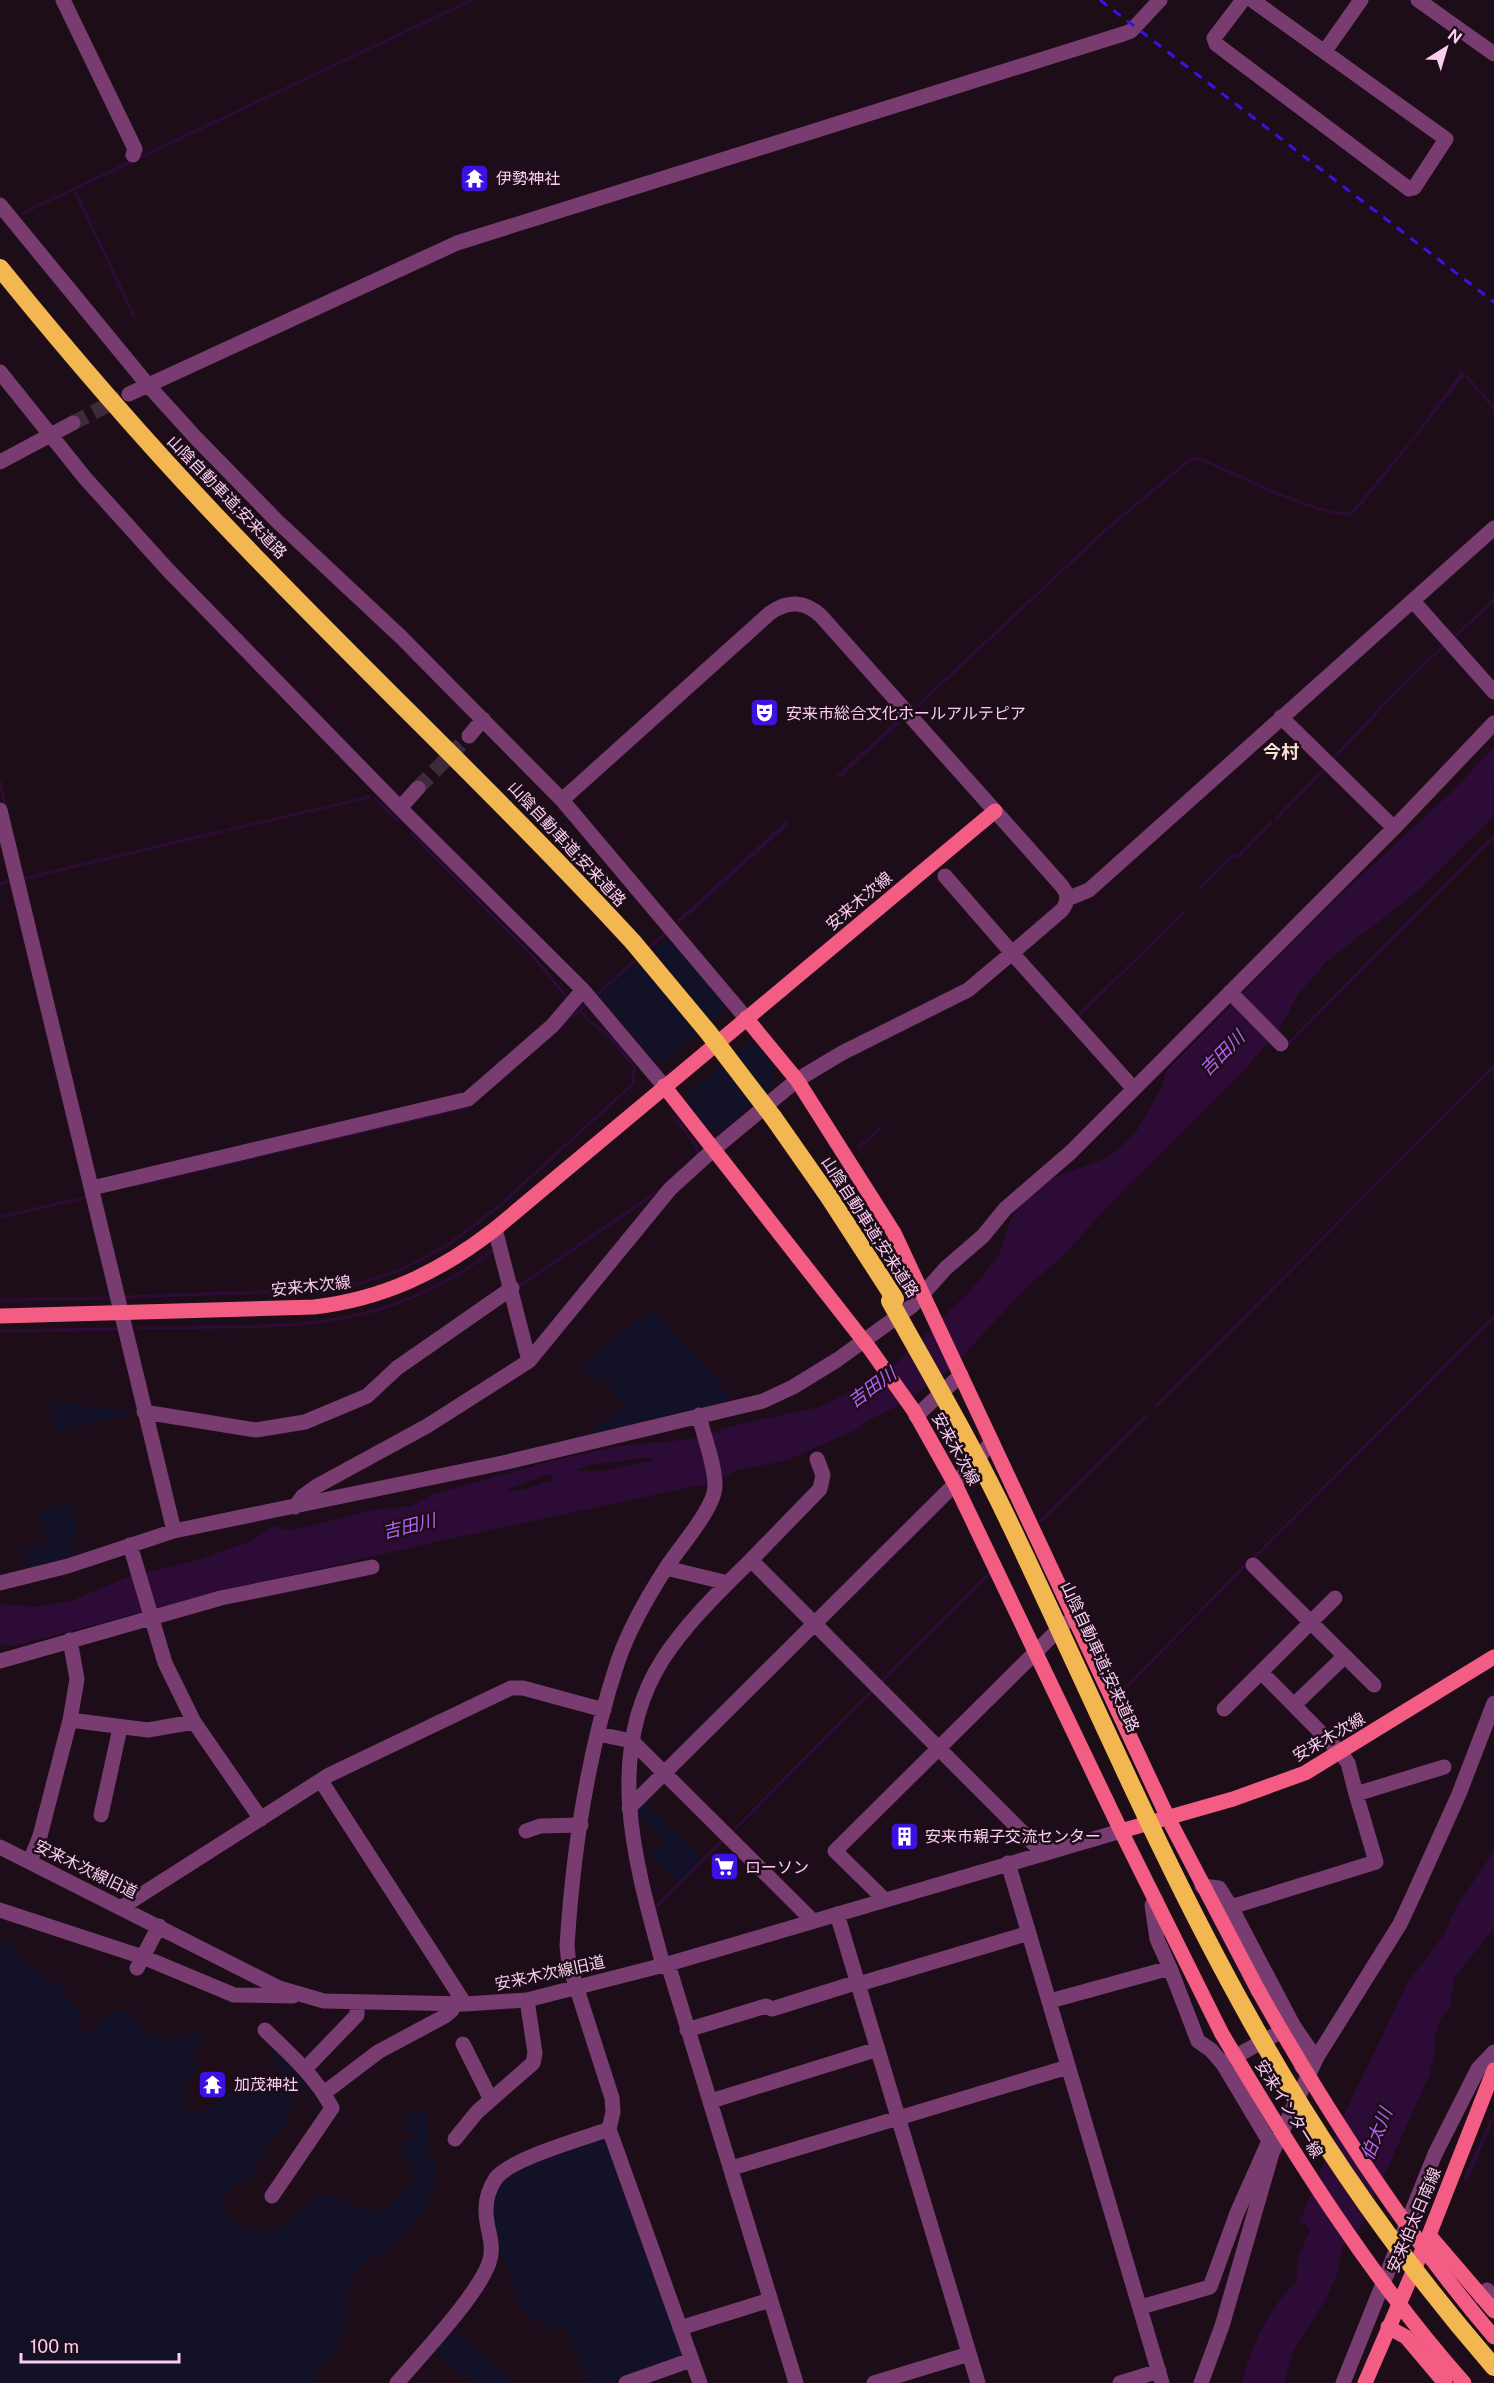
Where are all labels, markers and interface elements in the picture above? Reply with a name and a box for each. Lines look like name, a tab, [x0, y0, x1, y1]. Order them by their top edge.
north arrow	[1416, 18, 1476, 78]
text: N	[1444, 25, 1465, 48]
temple icon: 伊勢神社	[459, 162, 491, 194]
place label: 伊勢神社	[496, 169, 560, 188]
street label: 山陰自動車道;安来道路	[163, 431, 291, 563]
theatre icon: 安来市総合文化ホールアルテピア	[749, 697, 781, 729]
place label: 安来市総合文化ホールアルテピア	[786, 704, 1026, 723]
district label: 今村	[1263, 741, 1299, 762]
street label: 山陰自動車道;安来道路	[504, 778, 630, 910]
street label: 安来木次線	[822, 868, 896, 934]
water label: 吉田川	[1195, 1025, 1250, 1080]
street label: 山陰自動車道;安来道路	[817, 1153, 923, 1301]
street label: 安来木次線	[270, 1272, 352, 1300]
water label: 吉田川	[844, 1361, 902, 1411]
street label: 安来木次線	[928, 1409, 984, 1489]
water label: 吉田川	[380, 1509, 440, 1543]
street label: 山陰自動車道;安来道路	[1057, 1579, 1143, 1735]
street label: 安来木次線	[1290, 1709, 1368, 1765]
building icon: 安来市親子交流センター	[888, 1820, 920, 1852]
place label: 安来市親子交流センター	[925, 1827, 1101, 1846]
street label: 安来木次線旧道	[31, 1836, 141, 1902]
supermarket icon: ローソン	[708, 1851, 740, 1883]
place label: ローソン	[745, 1858, 809, 1877]
street label: 安来木次線旧道	[493, 1952, 607, 1994]
street label: 安来インター線	[1251, 2056, 1327, 2162]
temple icon: 加茂神社	[197, 2068, 229, 2100]
place label: 加茂神社	[234, 2075, 298, 2094]
water label: 伯太川	[1356, 2103, 1397, 2163]
street label: 安来伯太日南線	[1383, 2165, 1445, 2275]
scale bar	[21, 2326, 178, 2364]
text: 100 m	[30, 2336, 79, 2357]

